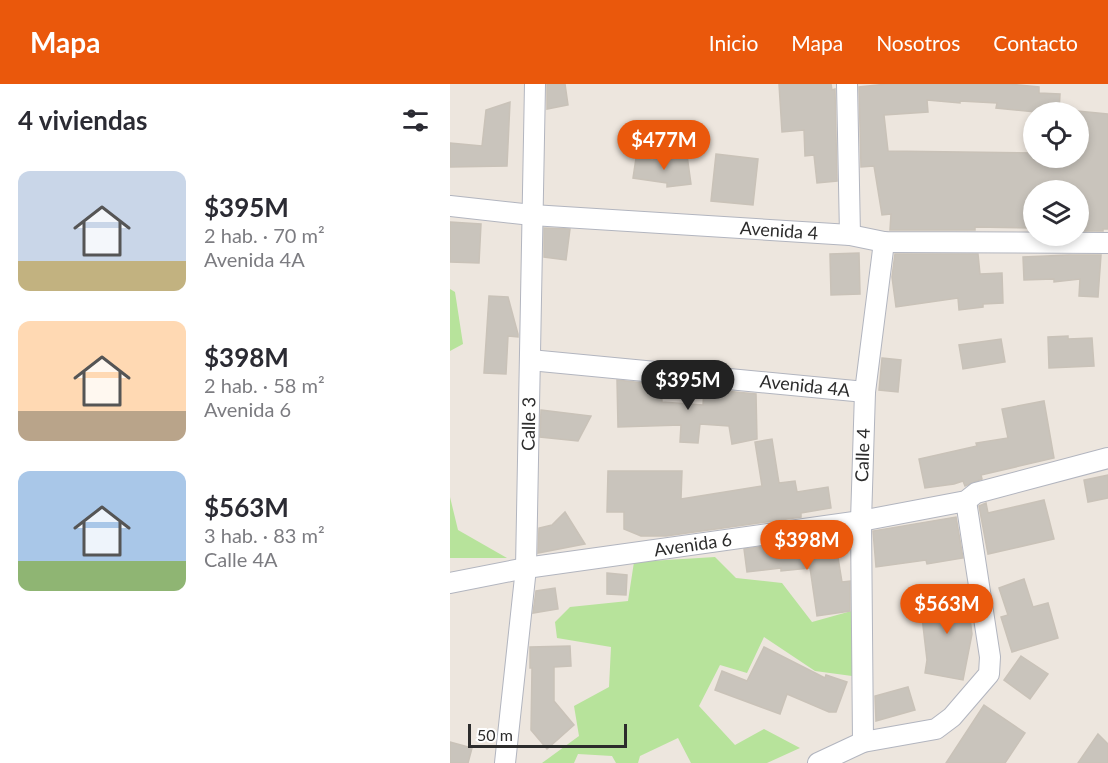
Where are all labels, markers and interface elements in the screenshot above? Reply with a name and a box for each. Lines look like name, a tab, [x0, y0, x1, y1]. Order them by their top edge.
text: Mapa	[30, 25, 100, 59]
text: Inicio	[709, 30, 758, 55]
text: Mapa	[791, 30, 843, 55]
text: Nosotros	[876, 30, 960, 55]
text: Contacto	[993, 30, 1078, 55]
map controls	[1023, 102, 1089, 246]
button: locate	[1023, 102, 1089, 168]
text: 4 viviendas	[18, 104, 147, 136]
icon: filters	[399, 104, 432, 137]
pin: $477M	[622, 120, 706, 171]
text: $477M	[631, 127, 697, 151]
button: layers	[1023, 180, 1089, 246]
text: $395M	[204, 191, 289, 223]
icon: home	[66, 195, 138, 267]
street label: Avenida 4	[739, 216, 819, 244]
text: 2 hab. · 70 m²	[204, 223, 325, 247]
text: Avenida 4A	[204, 247, 305, 271]
text: $398M	[204, 341, 289, 373]
icon: home	[66, 345, 138, 417]
pin: $395M	[646, 360, 730, 411]
text: $395M	[655, 367, 721, 391]
street label: Avenida 4A	[759, 369, 852, 401]
text: 2 hab. · 58 m²	[204, 373, 325, 397]
text: Avenida 6	[204, 397, 291, 421]
street label: Calle 3	[517, 397, 539, 451]
street label: Calle 4	[850, 428, 874, 482]
text: $563M	[204, 491, 289, 523]
icon: home	[66, 495, 138, 567]
pin: $398M	[765, 520, 849, 571]
text: 3 hab. · 83 m²	[204, 523, 325, 547]
text: $398M	[774, 527, 840, 551]
street label: Avenida 6	[652, 528, 733, 560]
text: Calle 4A	[204, 547, 278, 571]
pin: $563M	[905, 584, 989, 635]
text: $563M	[914, 591, 980, 615]
scale bar	[468, 721, 627, 748]
text: 50 m	[477, 725, 513, 744]

